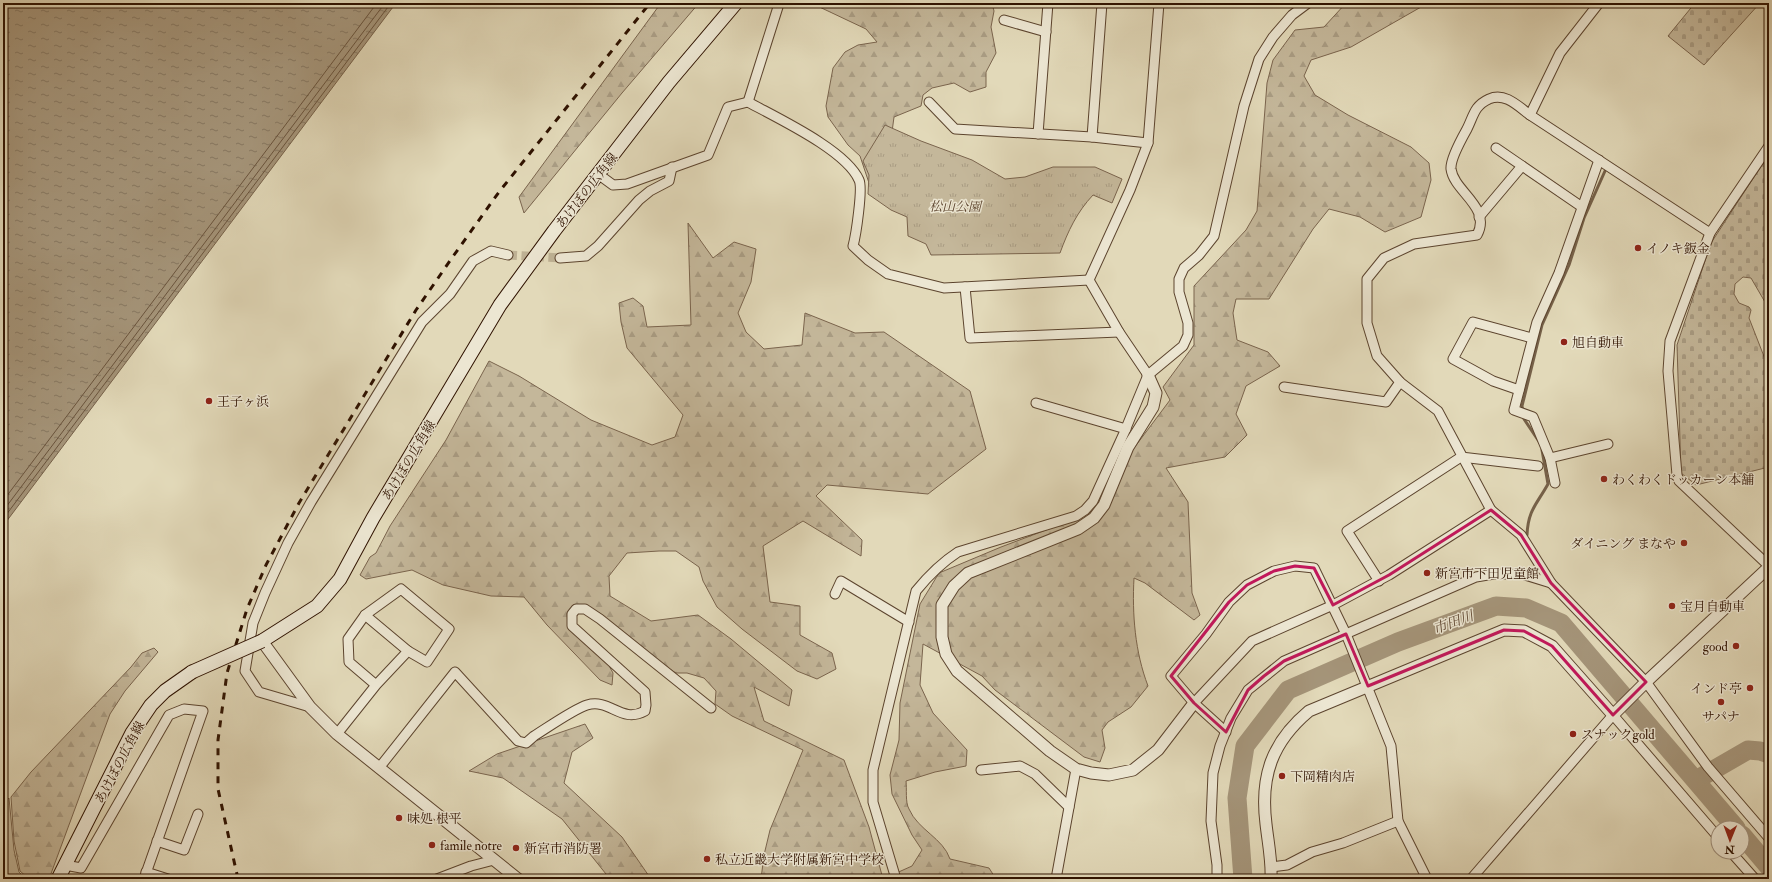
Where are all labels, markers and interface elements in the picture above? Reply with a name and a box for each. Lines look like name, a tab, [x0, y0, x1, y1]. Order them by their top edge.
street label: あけぼの広角線	[552, 150, 621, 231]
park label: 松山公園	[929, 199, 983, 215]
place label: イノキ鈑金	[1646, 241, 1710, 257]
marker: イノキ鈑金	[1633, 243, 1643, 253]
place label: 旭自動車	[1572, 335, 1624, 351]
marker: 旭自動車	[1559, 337, 1569, 347]
place label: 王子ヶ浜	[217, 394, 269, 410]
marker: 王子ヶ浜	[204, 396, 214, 406]
street label: あけぼの広角線	[379, 417, 439, 504]
place label: わくわくドッカーン本舗	[1612, 472, 1754, 488]
marker: わくわくドッカーン本舗	[1599, 474, 1609, 484]
place label: ダイニング まなや	[1570, 536, 1676, 552]
marker: ダイニング まなや	[1679, 538, 1689, 548]
place label: 新宮市下田児童館	[1435, 566, 1539, 582]
marker: 新宮市下田児童館	[1422, 568, 1432, 578]
place label: 宝月自動車	[1680, 599, 1745, 615]
marker: 宝月自動車	[1667, 601, 1677, 611]
water label: 市田川	[1431, 607, 1478, 638]
place label: good	[1703, 639, 1729, 655]
marker: good	[1731, 641, 1741, 651]
place label: インド亭	[1690, 681, 1742, 697]
marker: インド亭	[1745, 683, 1755, 693]
marker: サパナ	[1716, 697, 1726, 707]
place label: サパナ	[1702, 709, 1740, 725]
street label: あけぼの広角線	[91, 719, 148, 806]
place label: スナックgold	[1581, 727, 1655, 743]
marker: スナックgold	[1568, 729, 1578, 739]
place label: 下岡精肉店	[1290, 769, 1355, 785]
marker: 下岡精肉店	[1277, 771, 1287, 781]
place label: 味処 根平	[407, 811, 462, 827]
marker: 味処 根平	[394, 813, 404, 823]
north arrow	[1710, 820, 1750, 860]
place label: famile notre	[440, 838, 503, 854]
marker: famile notre	[427, 840, 437, 850]
place label: 新宮市消防署	[524, 841, 602, 857]
marker: 新宮市消防署	[511, 843, 521, 853]
text: N	[1724, 843, 1736, 856]
place label: 私立近畿大学附属新宮中学校	[715, 852, 884, 868]
marker: 私立近畿大学附属新宮中学校	[702, 854, 712, 864]

